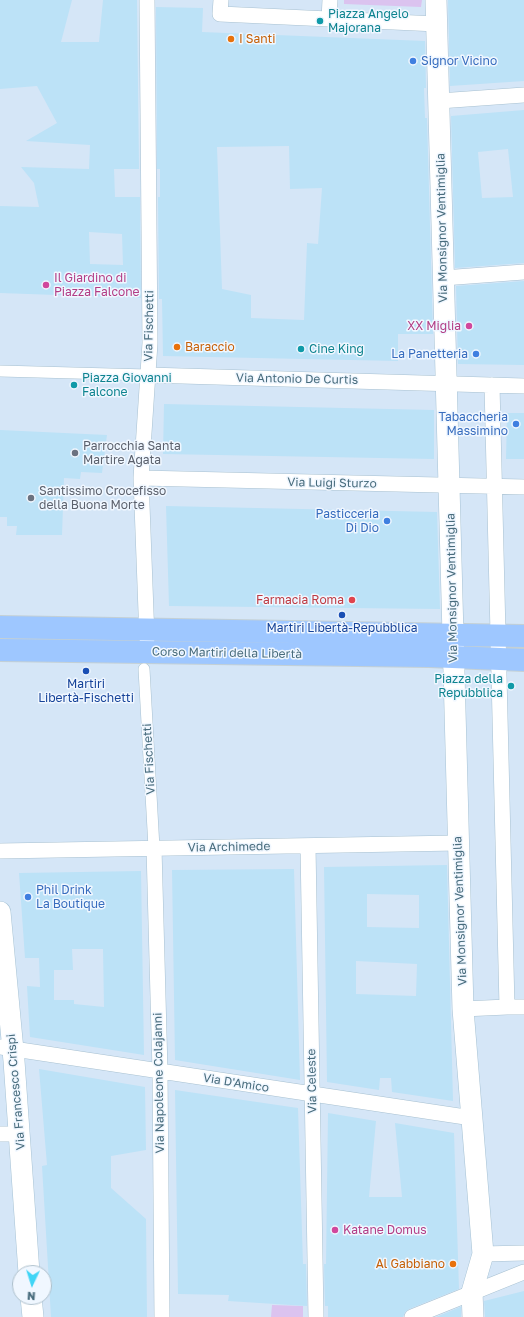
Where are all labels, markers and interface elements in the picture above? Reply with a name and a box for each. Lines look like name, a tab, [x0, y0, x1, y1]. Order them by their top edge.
place label: Piazza Angelo Majorana	[328, 7, 409, 35]
marker: Piazza Angelo Majorana	[315, 16, 325, 26]
place label: I Santi	[239, 32, 276, 46]
marker: I Santi	[226, 34, 236, 44]
place label: Signor Vicino	[421, 54, 497, 68]
marker: Signor Vicino	[408, 56, 418, 66]
street label: Via Monsignor Ventimiglia	[433, 153, 451, 303]
place label: Il Giardino di Piazza Falcone	[54, 271, 139, 299]
marker: Il Giardino di Piazza Falcone	[41, 280, 51, 290]
street label: Via Fischetti	[141, 290, 157, 362]
place label: XX Miglia	[407, 319, 461, 333]
marker: XX Miglia	[464, 321, 474, 331]
place label: Baraccio	[185, 340, 235, 354]
marker: Baraccio	[172, 342, 182, 352]
place label: Cine King	[309, 342, 364, 356]
marker: Cine King	[296, 344, 306, 354]
place label: La Panetteria	[391, 347, 468, 361]
marker: La Panetteria	[471, 349, 481, 359]
place label: Piazza Giovanni Falcone	[82, 371, 172, 399]
street label: Via Antonio De Curtis	[236, 371, 358, 387]
marker: Piazza Giovanni Falcone	[69, 380, 79, 390]
place label: Tabaccheria Massimino	[439, 410, 508, 438]
marker: Tabaccheria Massimino	[511, 419, 521, 429]
place label: Parrocchia Santa Martire Agata	[83, 439, 181, 467]
marker: Parrocchia Santa Martire Agata	[70, 448, 80, 458]
street label: Via Luigi Sturzo	[287, 475, 377, 491]
place label: Santissimo Crocefisso della Buona Morte	[39, 484, 166, 512]
marker: Santissimo Crocefisso della Buona Morte	[26, 493, 36, 503]
place label: Pasticceria Di Dio	[315, 507, 379, 535]
street label: Via Monsignor Ventimiglia	[443, 513, 461, 663]
marker: Pasticceria Di Dio	[382, 516, 392, 526]
place label: Farmacia Roma	[256, 593, 344, 607]
marker: Farmacia Roma	[347, 595, 357, 605]
marker: Martiri Libertà-Repubblica	[337, 610, 347, 620]
place label: Martiri Libertà-Repubblica	[266, 621, 418, 635]
street label: Corso Martiri della Libertà	[152, 644, 302, 662]
marker: Martiri Libertà-Fischetti	[81, 666, 91, 676]
place label: Piazza della Repubblica	[434, 672, 503, 700]
place label: Martiri Libertà-Fischetti	[38, 677, 134, 705]
marker: Piazza della Repubblica	[506, 681, 516, 691]
street label: Via Fischetti	[140, 723, 158, 795]
street label: Via Monsignor Ventimiglia	[450, 836, 470, 986]
street label: Via Archimede	[188, 839, 270, 855]
place label: Phil Drink La Boutique	[36, 883, 105, 911]
marker: Phil Drink La Boutique	[23, 892, 33, 902]
street label: Via Napoleone Colajanni	[151, 1013, 167, 1153]
street label: Via Francesco Crispi	[4, 1033, 28, 1151]
street label: Via Celeste	[304, 1048, 320, 1114]
street label: Via D'Amico	[202, 1071, 270, 1095]
place label: Katane Domus	[343, 1223, 427, 1237]
marker: Katane Domus	[330, 1225, 340, 1235]
place label: Al Gabbiano	[376, 1257, 445, 1271]
marker: Al Gabbiano	[448, 1259, 458, 1269]
north arrow	[12, 1265, 52, 1305]
text: N	[27, 1290, 36, 1303]

